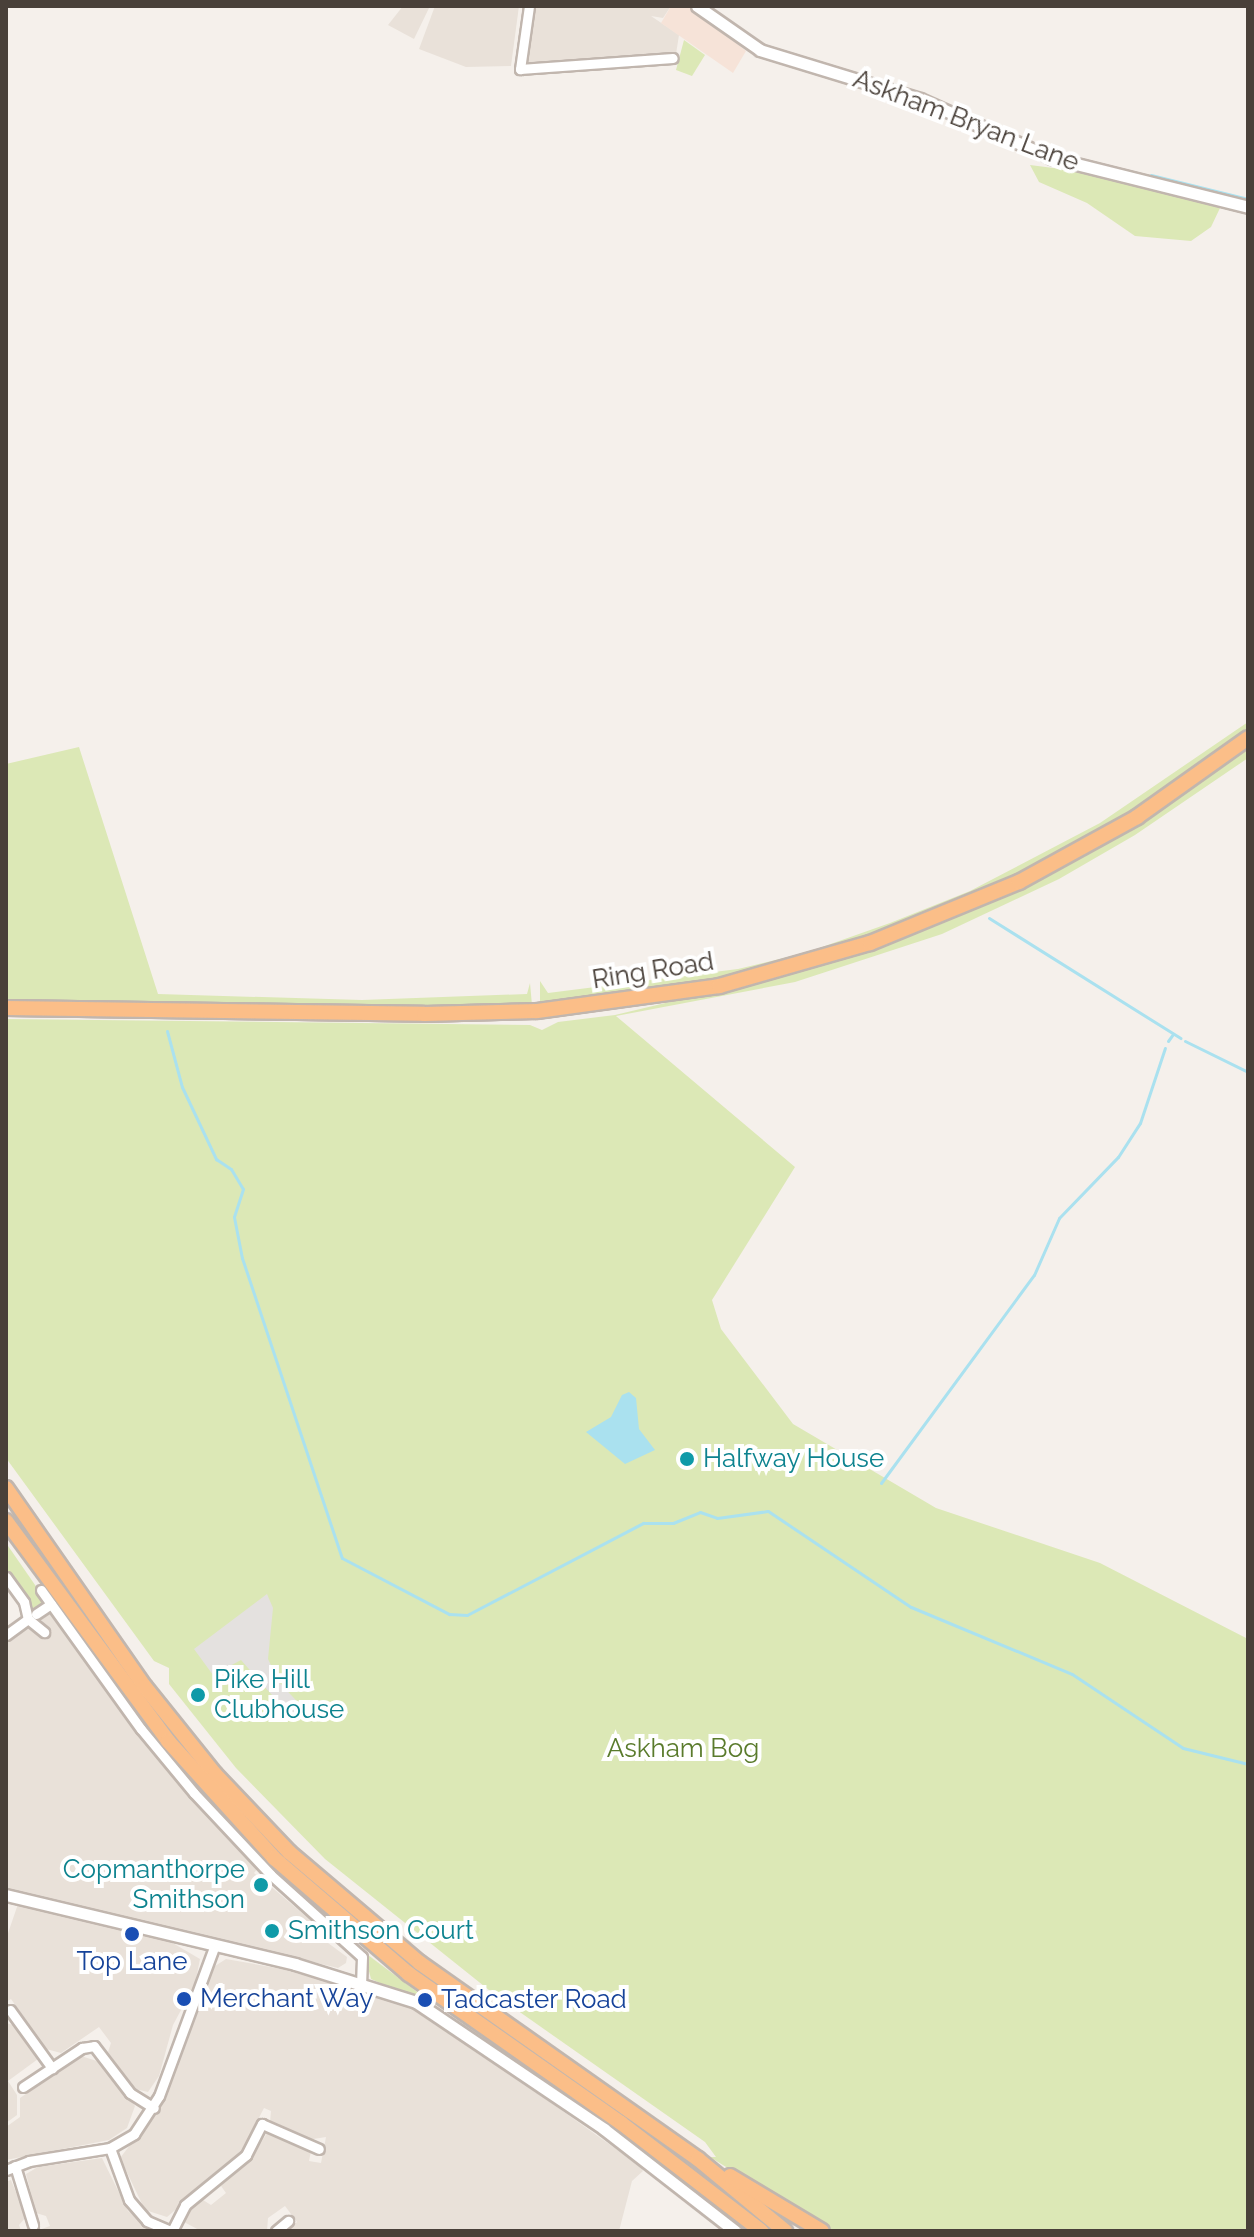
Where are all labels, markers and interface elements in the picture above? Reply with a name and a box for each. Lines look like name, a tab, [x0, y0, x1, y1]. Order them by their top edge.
street label: Askham Bryan Lane	[849, 64, 1083, 178]
street label: Ring Road	[590, 946, 716, 996]
place label: Halfway House	[703, 1443, 885, 1475]
marker: Halfway House	[678, 1450, 696, 1468]
place label: Pike Hill Clubhouse	[214, 1664, 344, 1726]
marker: Pike Hill Clubhouse	[189, 1686, 207, 1704]
park label: Askham Bog	[607, 1733, 759, 1765]
place label: Copmanthorpe Smithson	[63, 1854, 245, 1916]
marker: Copmanthorpe Smithson	[252, 1876, 270, 1894]
place label: Smithson Court	[288, 1915, 474, 1947]
marker: Smithson Court	[263, 1922, 281, 1940]
marker: Top Lane	[123, 1925, 141, 1943]
place label: Top Lane	[77, 1946, 187, 1978]
place label: Merchant Way	[200, 1983, 374, 2015]
place label: Tadcaster Road	[441, 1984, 627, 2016]
marker: Merchant Way	[175, 1990, 193, 2008]
marker: Tadcaster Road	[416, 1991, 434, 2009]

